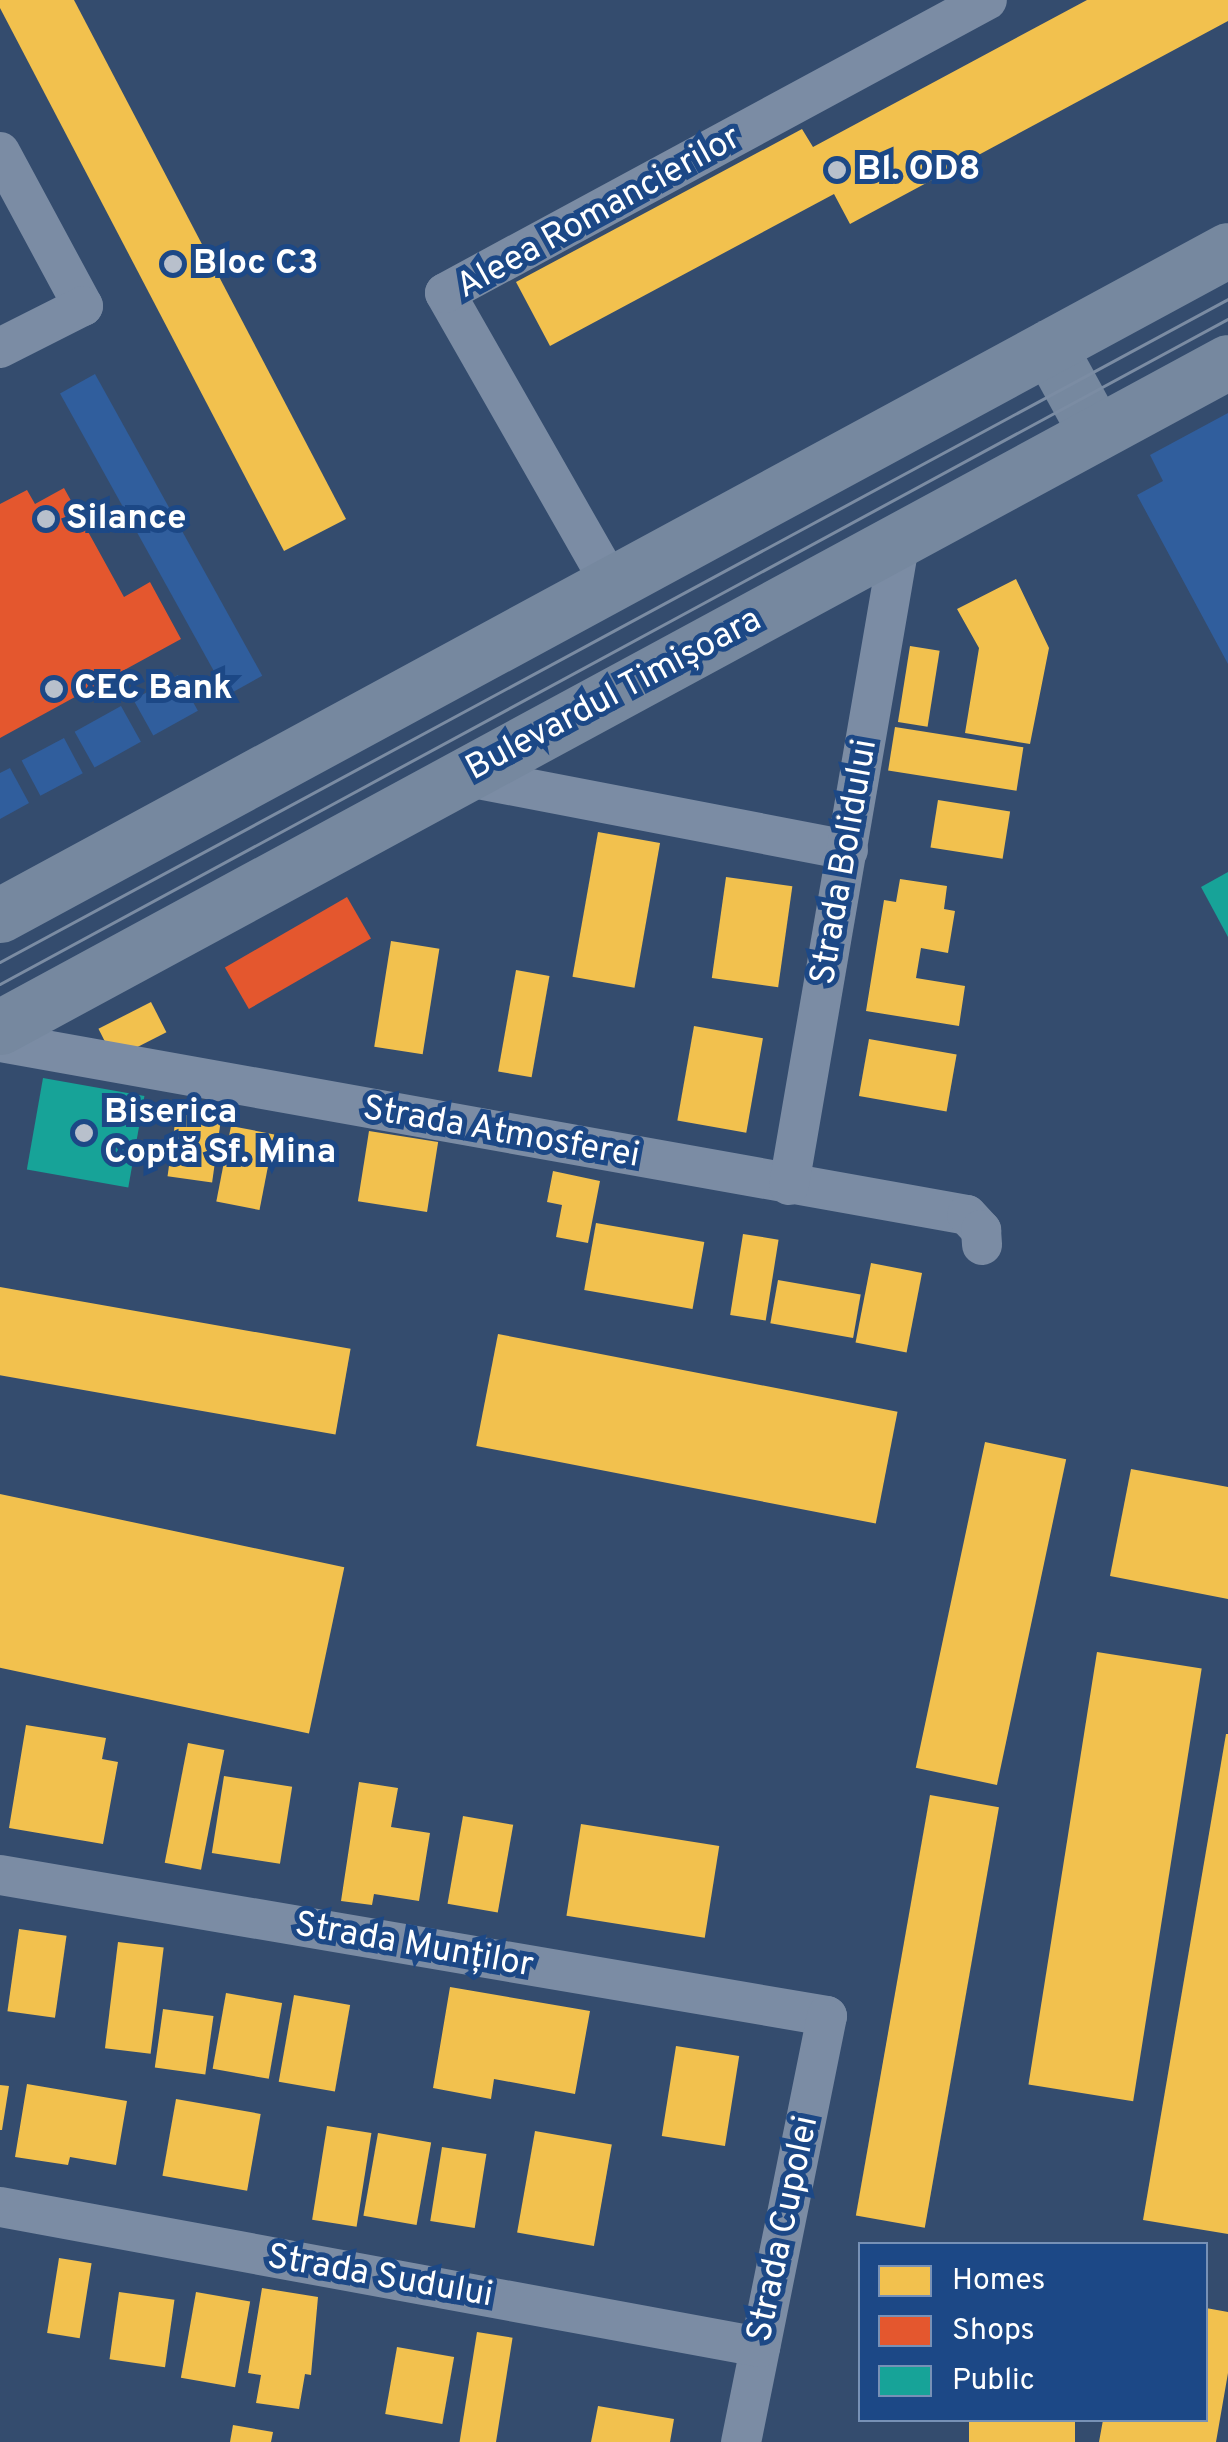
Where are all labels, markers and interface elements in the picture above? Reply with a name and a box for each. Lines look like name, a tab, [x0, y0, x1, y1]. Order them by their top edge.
street label: Aleea Romancierilor	[450, 117, 748, 309]
place label: Bl. OD8	[857, 149, 981, 191]
marker: Bl. OD8	[826, 159, 848, 181]
place label: Bloc C3	[193, 243, 318, 285]
marker: Bloc C3	[162, 253, 184, 275]
place label: Silance	[66, 498, 187, 540]
marker: Silance	[35, 508, 57, 530]
street label: Bulevardul Timișoara	[459, 599, 769, 791]
place label: CEC Bank	[74, 668, 233, 710]
marker: CEC Bank	[43, 678, 65, 700]
street label: Strada Bolidului	[803, 736, 887, 988]
street label: Strada Atmosferei	[359, 1088, 643, 1178]
place label: Biserica Coptă Sf. Mina	[104, 1092, 336, 1174]
marker: Biserica Coptă Sf. Mina	[73, 1122, 95, 1144]
street label: Strada Munților	[291, 1904, 537, 1988]
street label: Strada Cupolei	[740, 2112, 828, 2346]
street label: Strada Sudului	[264, 2237, 496, 2317]
legend	[858, 2242, 1208, 2422]
text: Homes	[952, 2263, 1045, 2300]
text: Shops	[952, 2313, 1035, 2350]
text: Public	[952, 2363, 1035, 2400]

